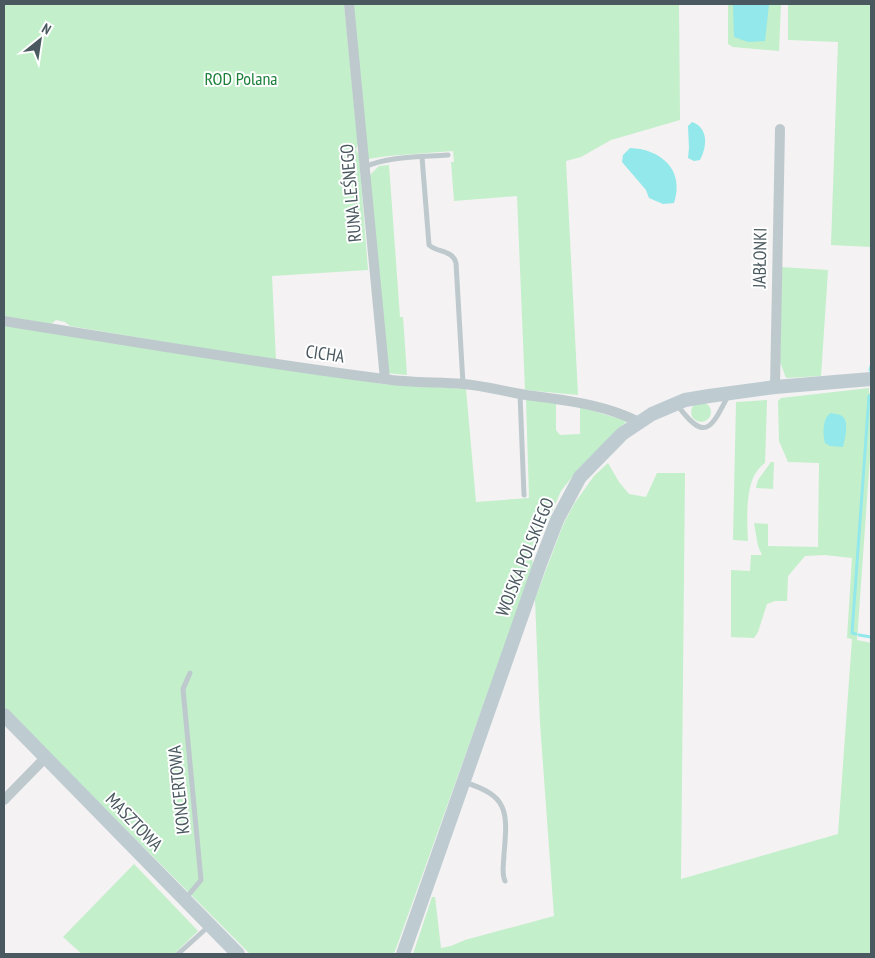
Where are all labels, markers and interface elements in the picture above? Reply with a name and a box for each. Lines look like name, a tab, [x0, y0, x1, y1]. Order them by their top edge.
north arrow	[15, 15, 65, 65]
text: N	[39, 19, 54, 38]
park label: ROD Polana	[204, 67, 278, 90]
street label: RUNA LEŚNEGO	[335, 143, 366, 243]
street label: JABŁONKI	[747, 228, 772, 289]
street label: CICHA	[304, 339, 346, 368]
street label: WOJSKA POLSKIEGO	[490, 494, 559, 620]
street label: KONCERTOWA	[162, 744, 195, 835]
street label: MASZTOWA	[101, 788, 168, 856]

